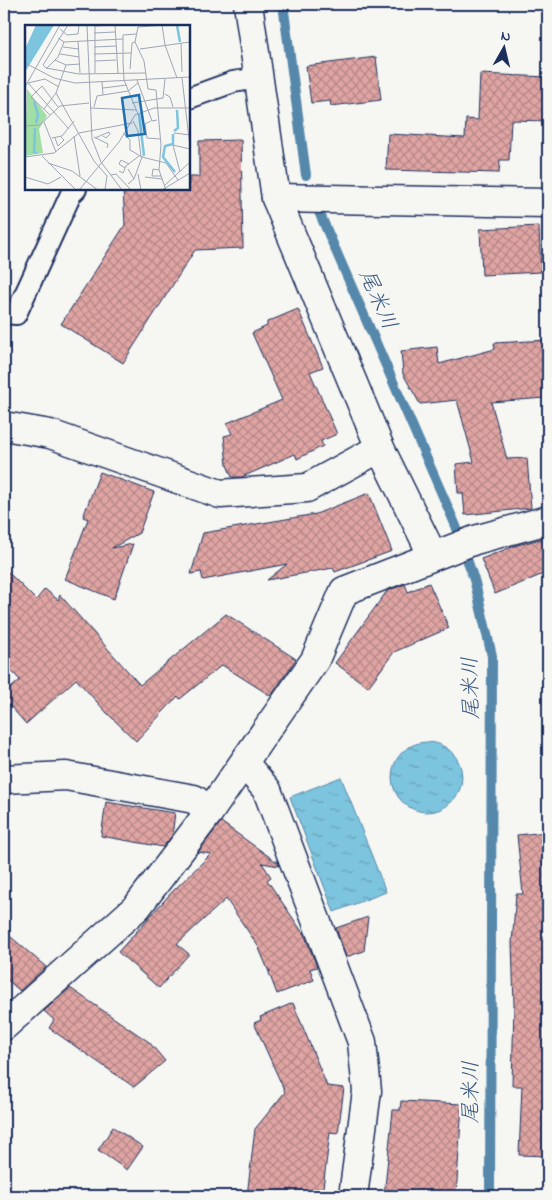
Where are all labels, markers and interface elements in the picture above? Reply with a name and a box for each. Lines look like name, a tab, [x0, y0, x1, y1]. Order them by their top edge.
north arrow	[480, 22, 530, 72]
inset map	[25, 25, 190, 190]
text: N	[499, 26, 512, 48]
water label: 尾米川	[350, 265, 404, 335]
water label: 尾米川	[456, 656, 488, 720]
water label: 尾米川	[457, 1061, 487, 1124]

